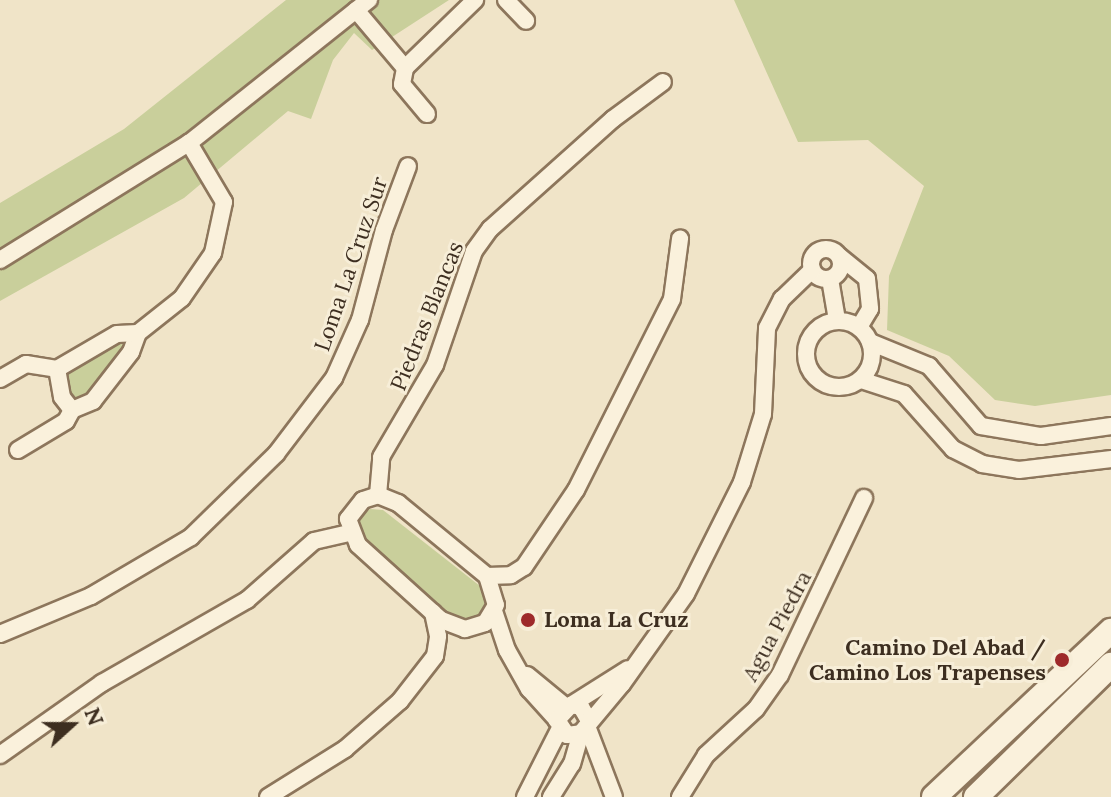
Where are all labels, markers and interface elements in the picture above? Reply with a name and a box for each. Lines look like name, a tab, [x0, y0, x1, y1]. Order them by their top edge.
street label: Loma La Cruz Sur	[309, 173, 393, 355]
street label: Piedras Blancas	[385, 238, 469, 394]
street label: Agua Piedra	[737, 566, 817, 686]
place label: Loma La Cruz	[544, 607, 688, 633]
marker: Loma La Cruz	[519, 611, 537, 629]
place label: Camino Del Abad / Camino Los Trapenses	[809, 634, 1046, 686]
marker: Camino Del Abad / Camino Los Trapenses	[1053, 651, 1071, 669]
north arrow	[32, 685, 112, 765]
text: N	[78, 703, 111, 729]

